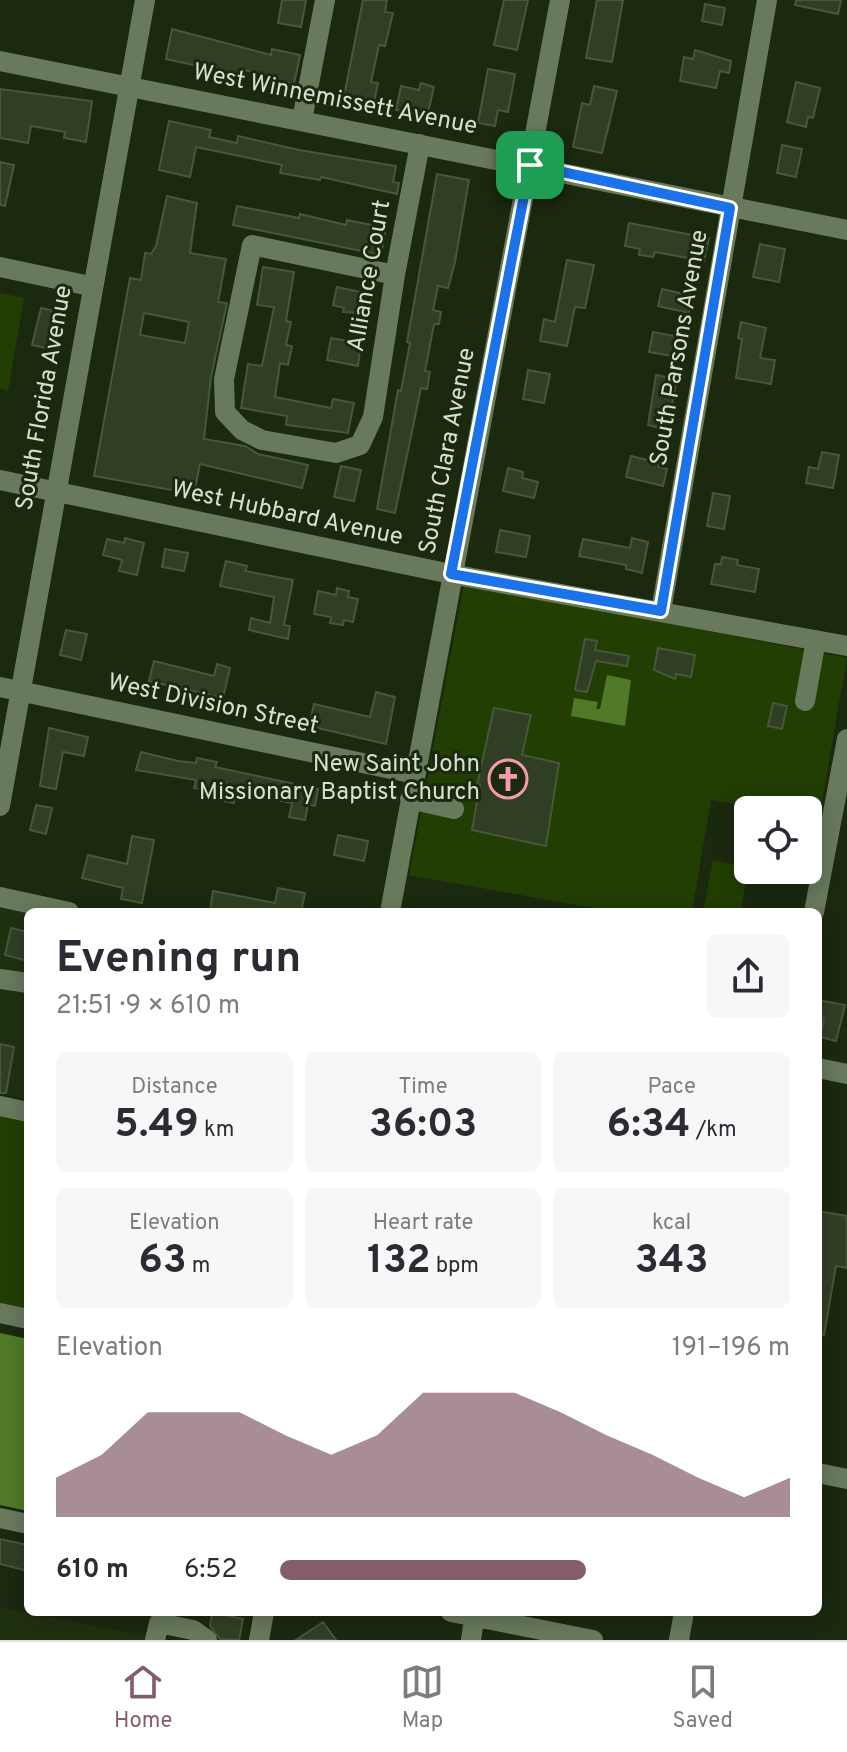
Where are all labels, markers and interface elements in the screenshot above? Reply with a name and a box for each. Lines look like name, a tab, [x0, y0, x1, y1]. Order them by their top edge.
street label: West Winnemissett Avenue	[190, 58, 480, 142]
pin	[496, 131, 564, 199]
icon: arrive	[508, 143, 552, 187]
street label: Alliance Court	[342, 198, 398, 354]
street label: South Parsons Avenue	[644, 228, 716, 468]
street label: South Florida Avenue	[10, 283, 80, 513]
street label: South Clara Avenue	[413, 345, 483, 557]
street label: West Hubbard Avenue	[169, 475, 405, 553]
street label: West Division Street	[105, 668, 321, 742]
place label: New Saint John Missionary Baptist Church	[199, 750, 480, 808]
church icon: New Saint John Missionary Baptist Church	[487, 758, 529, 800]
map controls	[734, 796, 822, 884]
button: locate	[734, 796, 822, 884]
text: Evening run	[56, 932, 301, 988]
button: share	[706, 934, 790, 1018]
text: 21:51 · 9 × 610 m	[56, 990, 240, 1023]
text: Distance	[131, 1074, 218, 1101]
text: Time	[398, 1074, 448, 1101]
text: Pace	[647, 1074, 696, 1101]
text: 5.49	[114, 1101, 199, 1151]
text: 36:03	[369, 1101, 477, 1151]
text: 6:34	[607, 1101, 691, 1151]
text: km	[199, 1117, 234, 1144]
text: /km	[691, 1117, 737, 1144]
text: Elevation	[129, 1210, 220, 1237]
text: Heart rate	[373, 1210, 473, 1237]
text: kcal	[652, 1210, 691, 1237]
text: 63	[138, 1237, 187, 1287]
text: 132	[367, 1237, 431, 1287]
text: 343	[635, 1237, 709, 1287]
text: m	[187, 1253, 211, 1280]
text: bpm	[431, 1253, 479, 1280]
text: Elevation	[56, 1332, 163, 1365]
text: 191–196 m	[672, 1332, 790, 1365]
text: 610 m	[56, 1554, 129, 1587]
text: 6:52	[184, 1554, 237, 1587]
tab: Home	[114, 1660, 172, 1735]
tab: Map	[400, 1660, 444, 1735]
tab: Saved	[673, 1660, 733, 1735]

